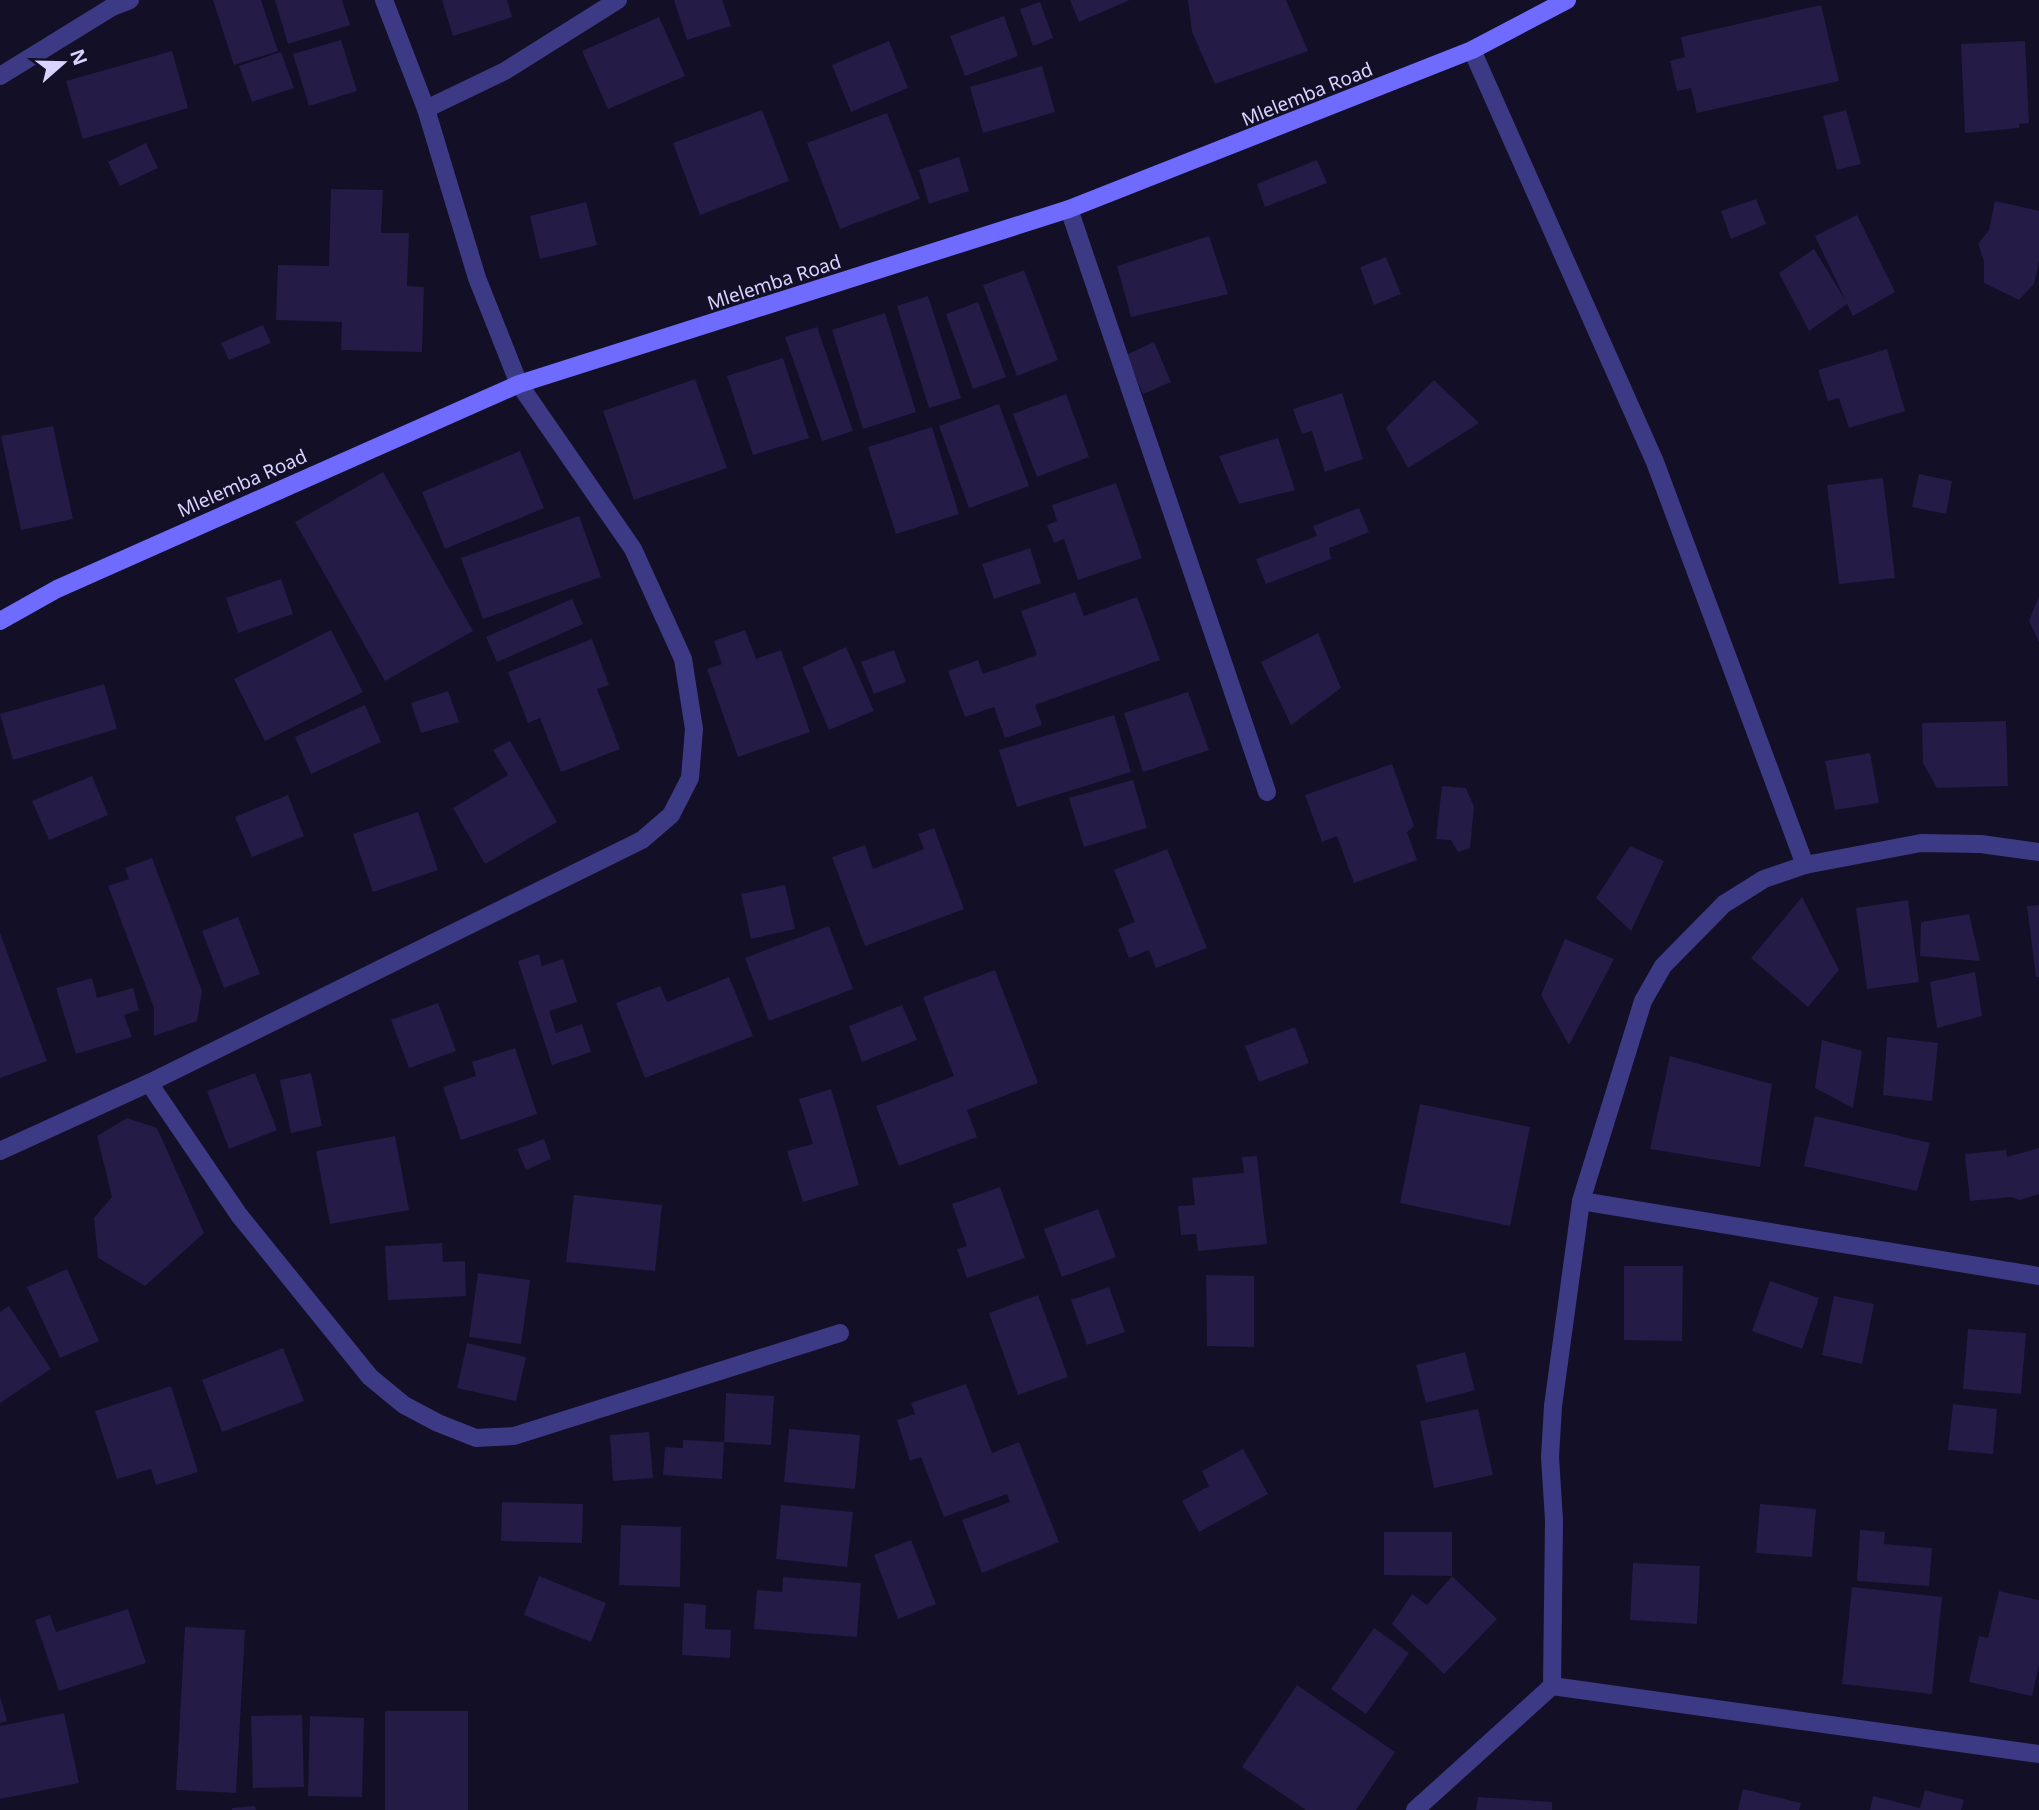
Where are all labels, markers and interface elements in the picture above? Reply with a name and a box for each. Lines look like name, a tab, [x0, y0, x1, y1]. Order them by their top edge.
north arrow	[28, 28, 98, 98]
text: N	[64, 45, 94, 69]
street label: Mlelemba Road	[1238, 56, 1376, 132]
street label: Mlelemba Road	[704, 248, 844, 316]
street label: Mlelemba Road	[173, 443, 311, 523]

